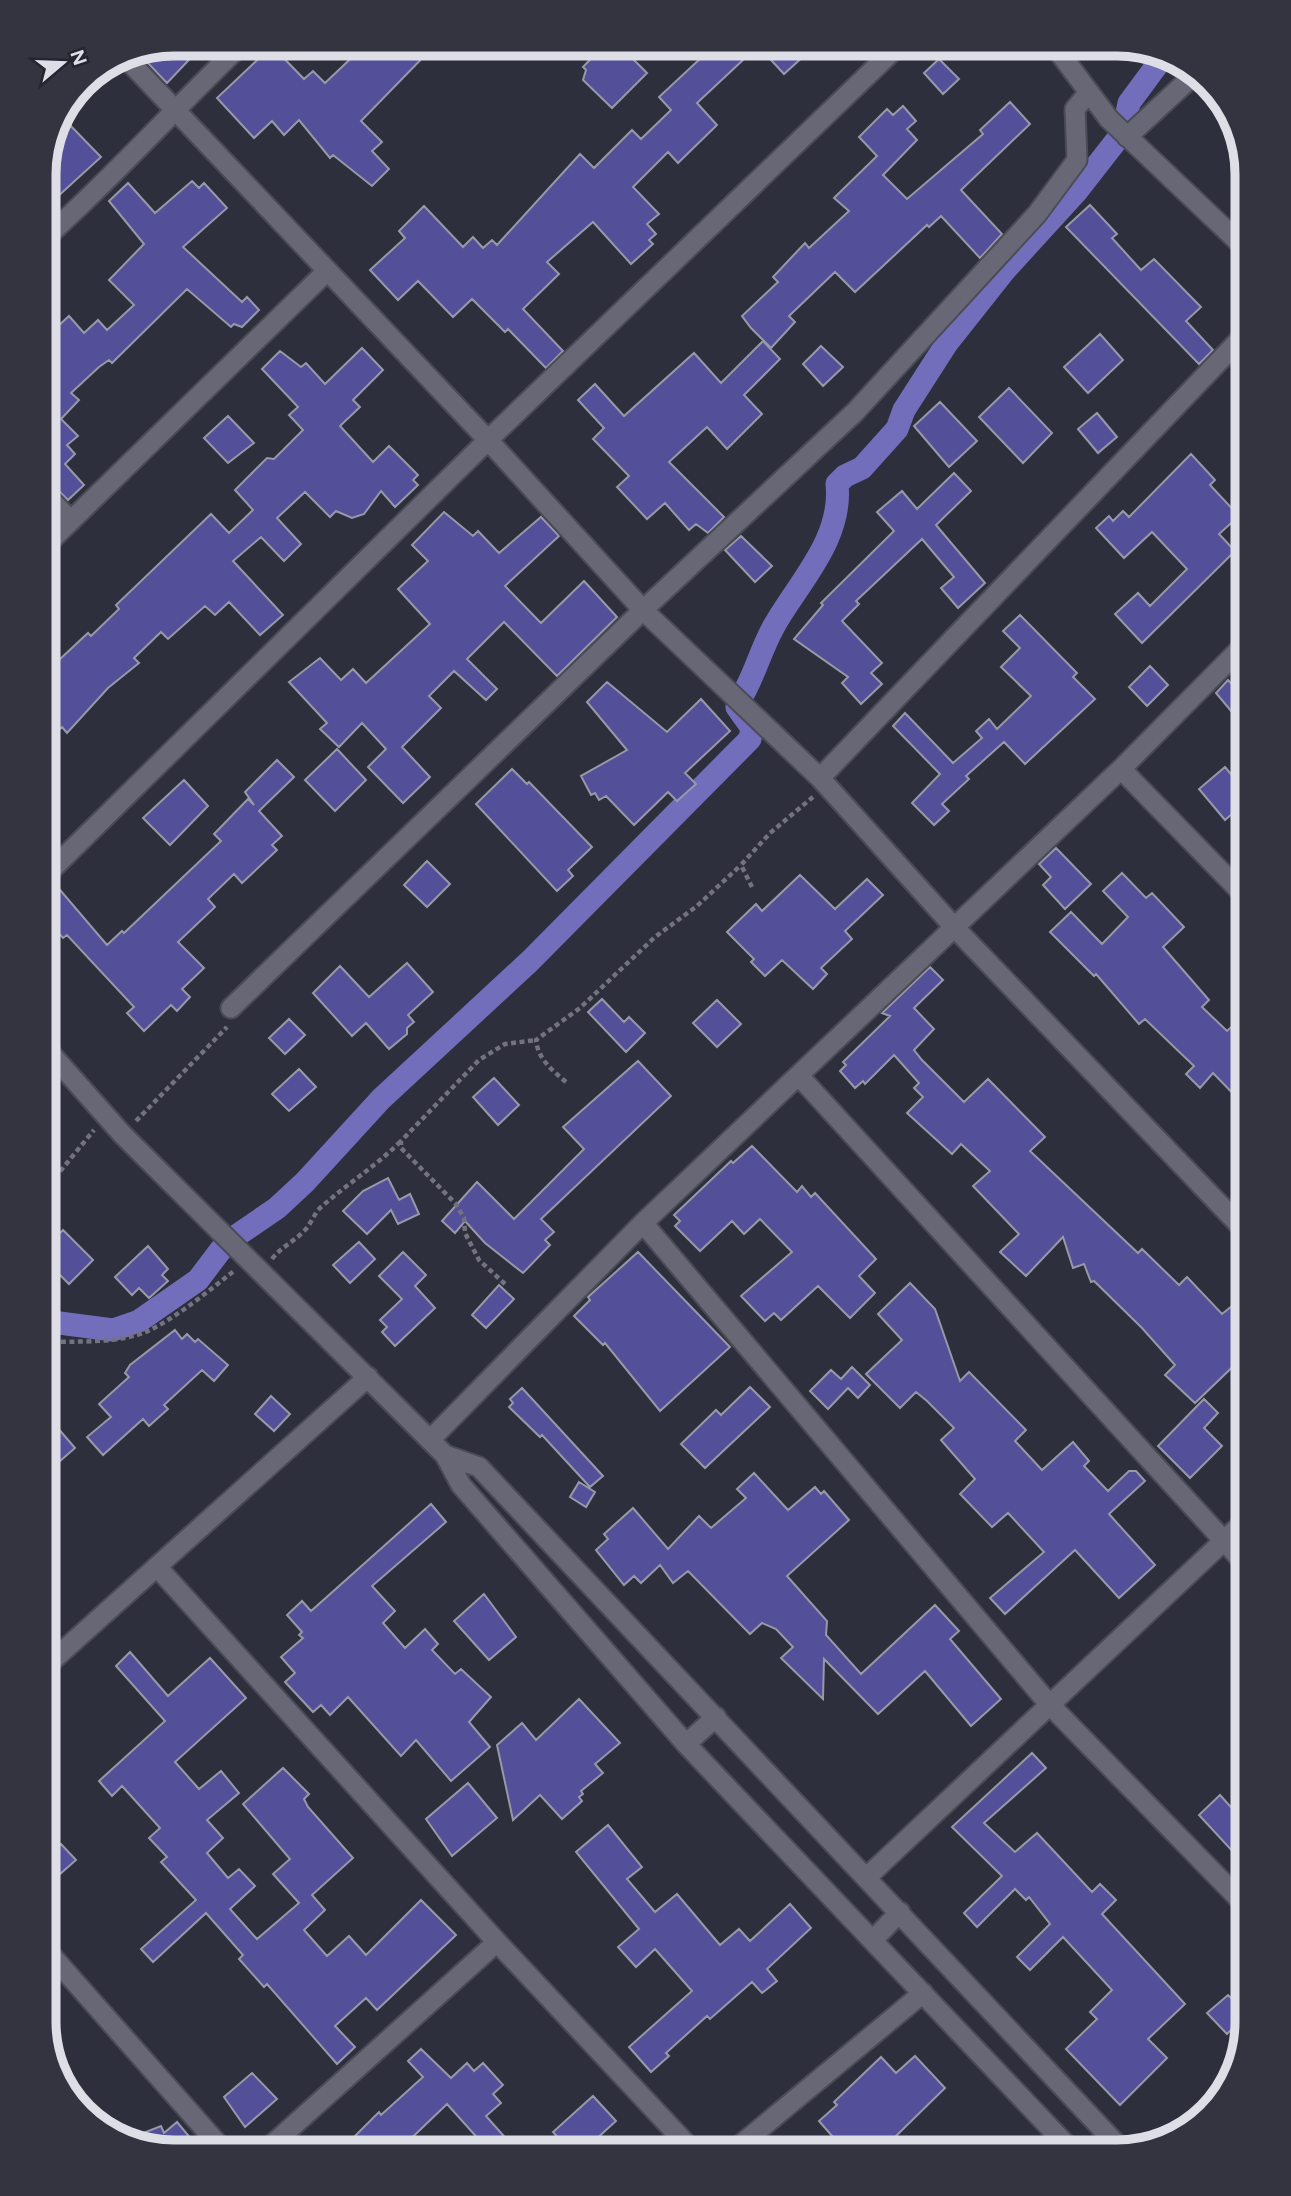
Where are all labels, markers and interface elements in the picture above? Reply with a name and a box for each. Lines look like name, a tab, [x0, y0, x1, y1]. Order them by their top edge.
north arrow	[28, 28, 98, 98]
text: N	[65, 47, 92, 68]

